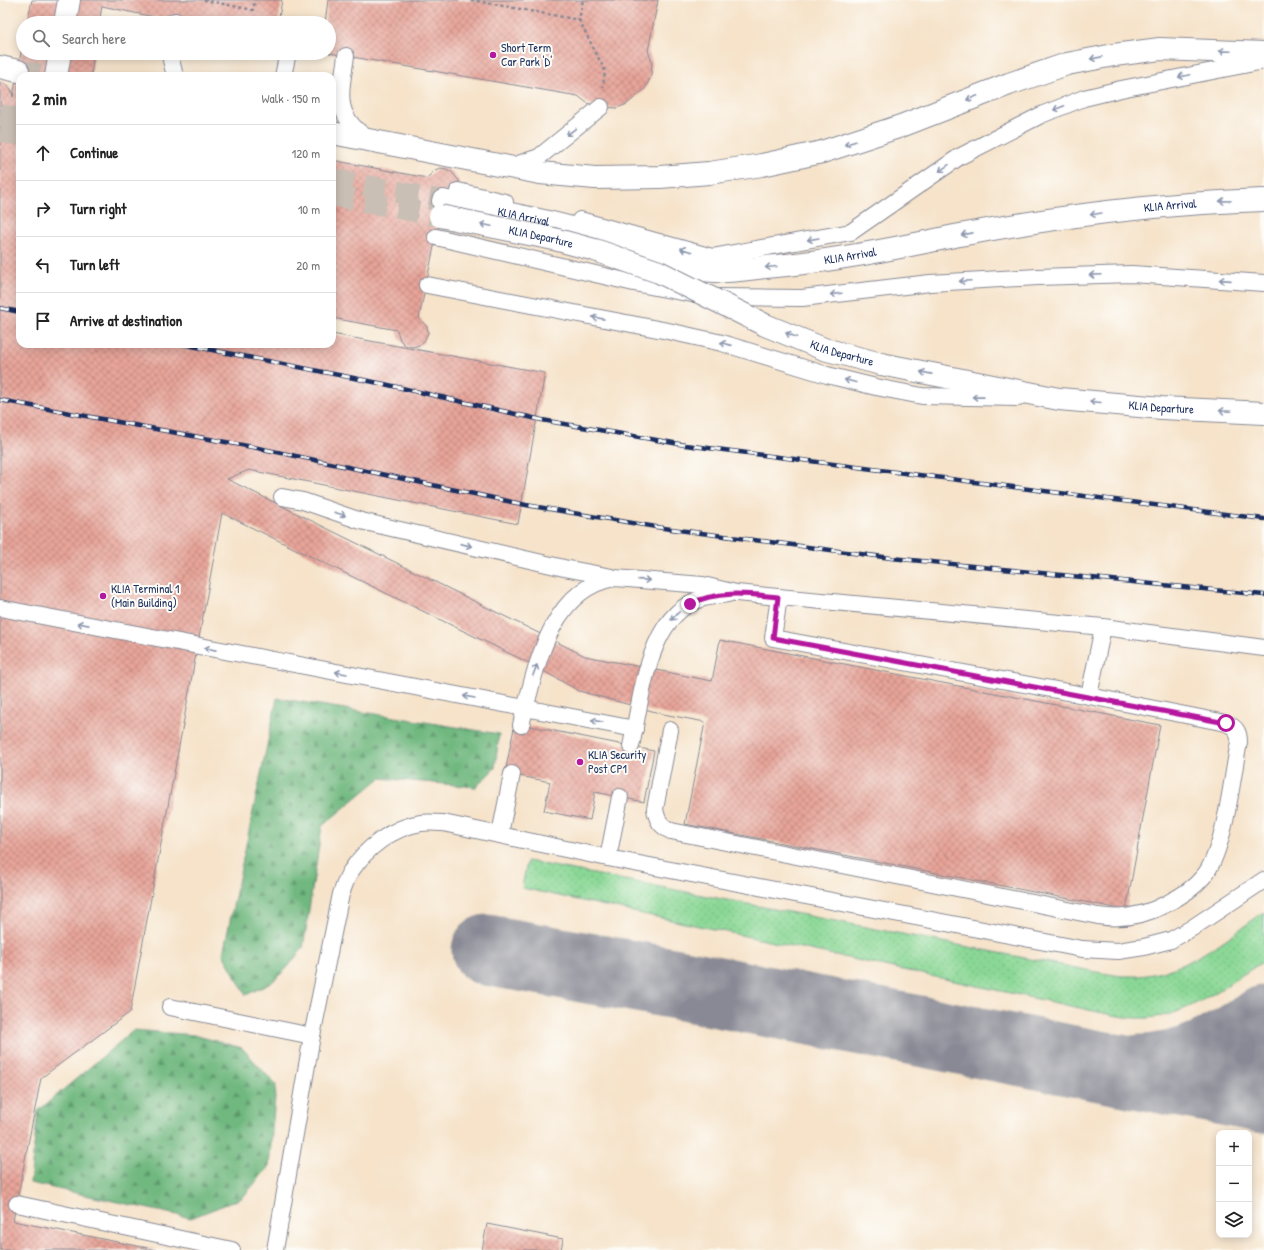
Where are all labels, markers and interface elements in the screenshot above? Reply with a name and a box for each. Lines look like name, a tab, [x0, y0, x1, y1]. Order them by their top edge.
search box	[16, 16, 336, 60]
icon: search	[30, 27, 52, 49]
text: Search here	[62, 28, 126, 49]
place label: Short Term Car Park 'D'	[501, 39, 552, 70]
one-way arrow	[1219, 48, 1232, 55]
marker: Short Term Car Park 'D'	[488, 50, 498, 60]
one-way arrow	[1090, 55, 1103, 63]
one-way arrow	[1178, 72, 1191, 80]
text: 2 min	[32, 87, 67, 110]
text: Walk · 150 m	[262, 89, 320, 107]
one-way arrow	[967, 95, 979, 103]
one-way arrow	[1053, 105, 1065, 113]
one-way arrow	[566, 128, 577, 137]
one-way arrow	[844, 139, 856, 147]
icon: ahead	[32, 142, 54, 164]
text: Continue	[70, 142, 118, 163]
text: 120 m	[292, 144, 320, 162]
one-way arrow	[938, 164, 949, 172]
street label: KLIA Arrival	[1143, 194, 1198, 216]
one-way arrow	[1219, 197, 1232, 205]
icon: right	[32, 198, 54, 220]
text: Turn right	[70, 198, 126, 219]
text: 10 m	[298, 200, 320, 218]
street label: KLIA Arrival	[496, 202, 552, 230]
one-way arrow	[1090, 210, 1103, 218]
one-way arrow	[480, 221, 493, 229]
street label: KLIA Departure	[507, 221, 575, 252]
one-way arrow	[961, 230, 974, 238]
one-way arrow	[807, 235, 820, 243]
street label: KLIA Arrival	[823, 243, 878, 268]
one-way arrow	[679, 246, 692, 253]
icon: left	[32, 254, 54, 276]
text: Turn left	[70, 254, 120, 275]
text: 20 m	[296, 256, 320, 274]
one-way arrow	[765, 263, 778, 271]
one-way arrow	[1089, 271, 1102, 279]
one-way arrow	[959, 277, 972, 284]
one-way arrow	[1219, 277, 1232, 284]
one-way arrow	[830, 290, 843, 297]
icon: arrive	[32, 310, 54, 332]
text: Arrive at destination	[70, 310, 182, 331]
one-way arrow	[592, 313, 605, 321]
one-way arrow	[785, 331, 797, 339]
street label: KLIA Departure	[808, 335, 876, 370]
one-way arrow	[719, 340, 732, 347]
one-way arrow	[920, 369, 933, 377]
one-way arrow	[844, 376, 857, 384]
one-way arrow	[972, 394, 985, 401]
street label: KLIA Departure	[1128, 396, 1195, 418]
one-way arrow	[1089, 399, 1102, 406]
one-way arrow	[1219, 408, 1232, 415]
one-way arrow	[333, 510, 345, 518]
one-way arrow	[459, 542, 472, 550]
one-way arrow	[637, 577, 650, 584]
place label: KLIA Terminal 1 (Main Building)	[111, 580, 179, 611]
marker: KLIA Terminal 1 (Main Building)	[98, 591, 108, 601]
route end	[681, 595, 699, 613]
one-way arrow	[670, 611, 680, 621]
one-way arrow	[77, 620, 90, 628]
one-way arrow	[204, 645, 217, 653]
one-way arrow	[532, 664, 540, 676]
one-way arrow	[335, 669, 348, 677]
one-way arrow	[463, 693, 476, 701]
route start	[1217, 714, 1235, 732]
one-way arrow	[590, 717, 603, 725]
place label: KLIA Security Post CP1	[588, 746, 646, 777]
marker: KLIA Security Post CP1	[575, 757, 585, 767]
map controls	[1216, 1130, 1252, 1238]
button: +	[1216, 1130, 1252, 1166]
button: −	[1216, 1166, 1252, 1202]
button: layers	[1216, 1202, 1252, 1238]

